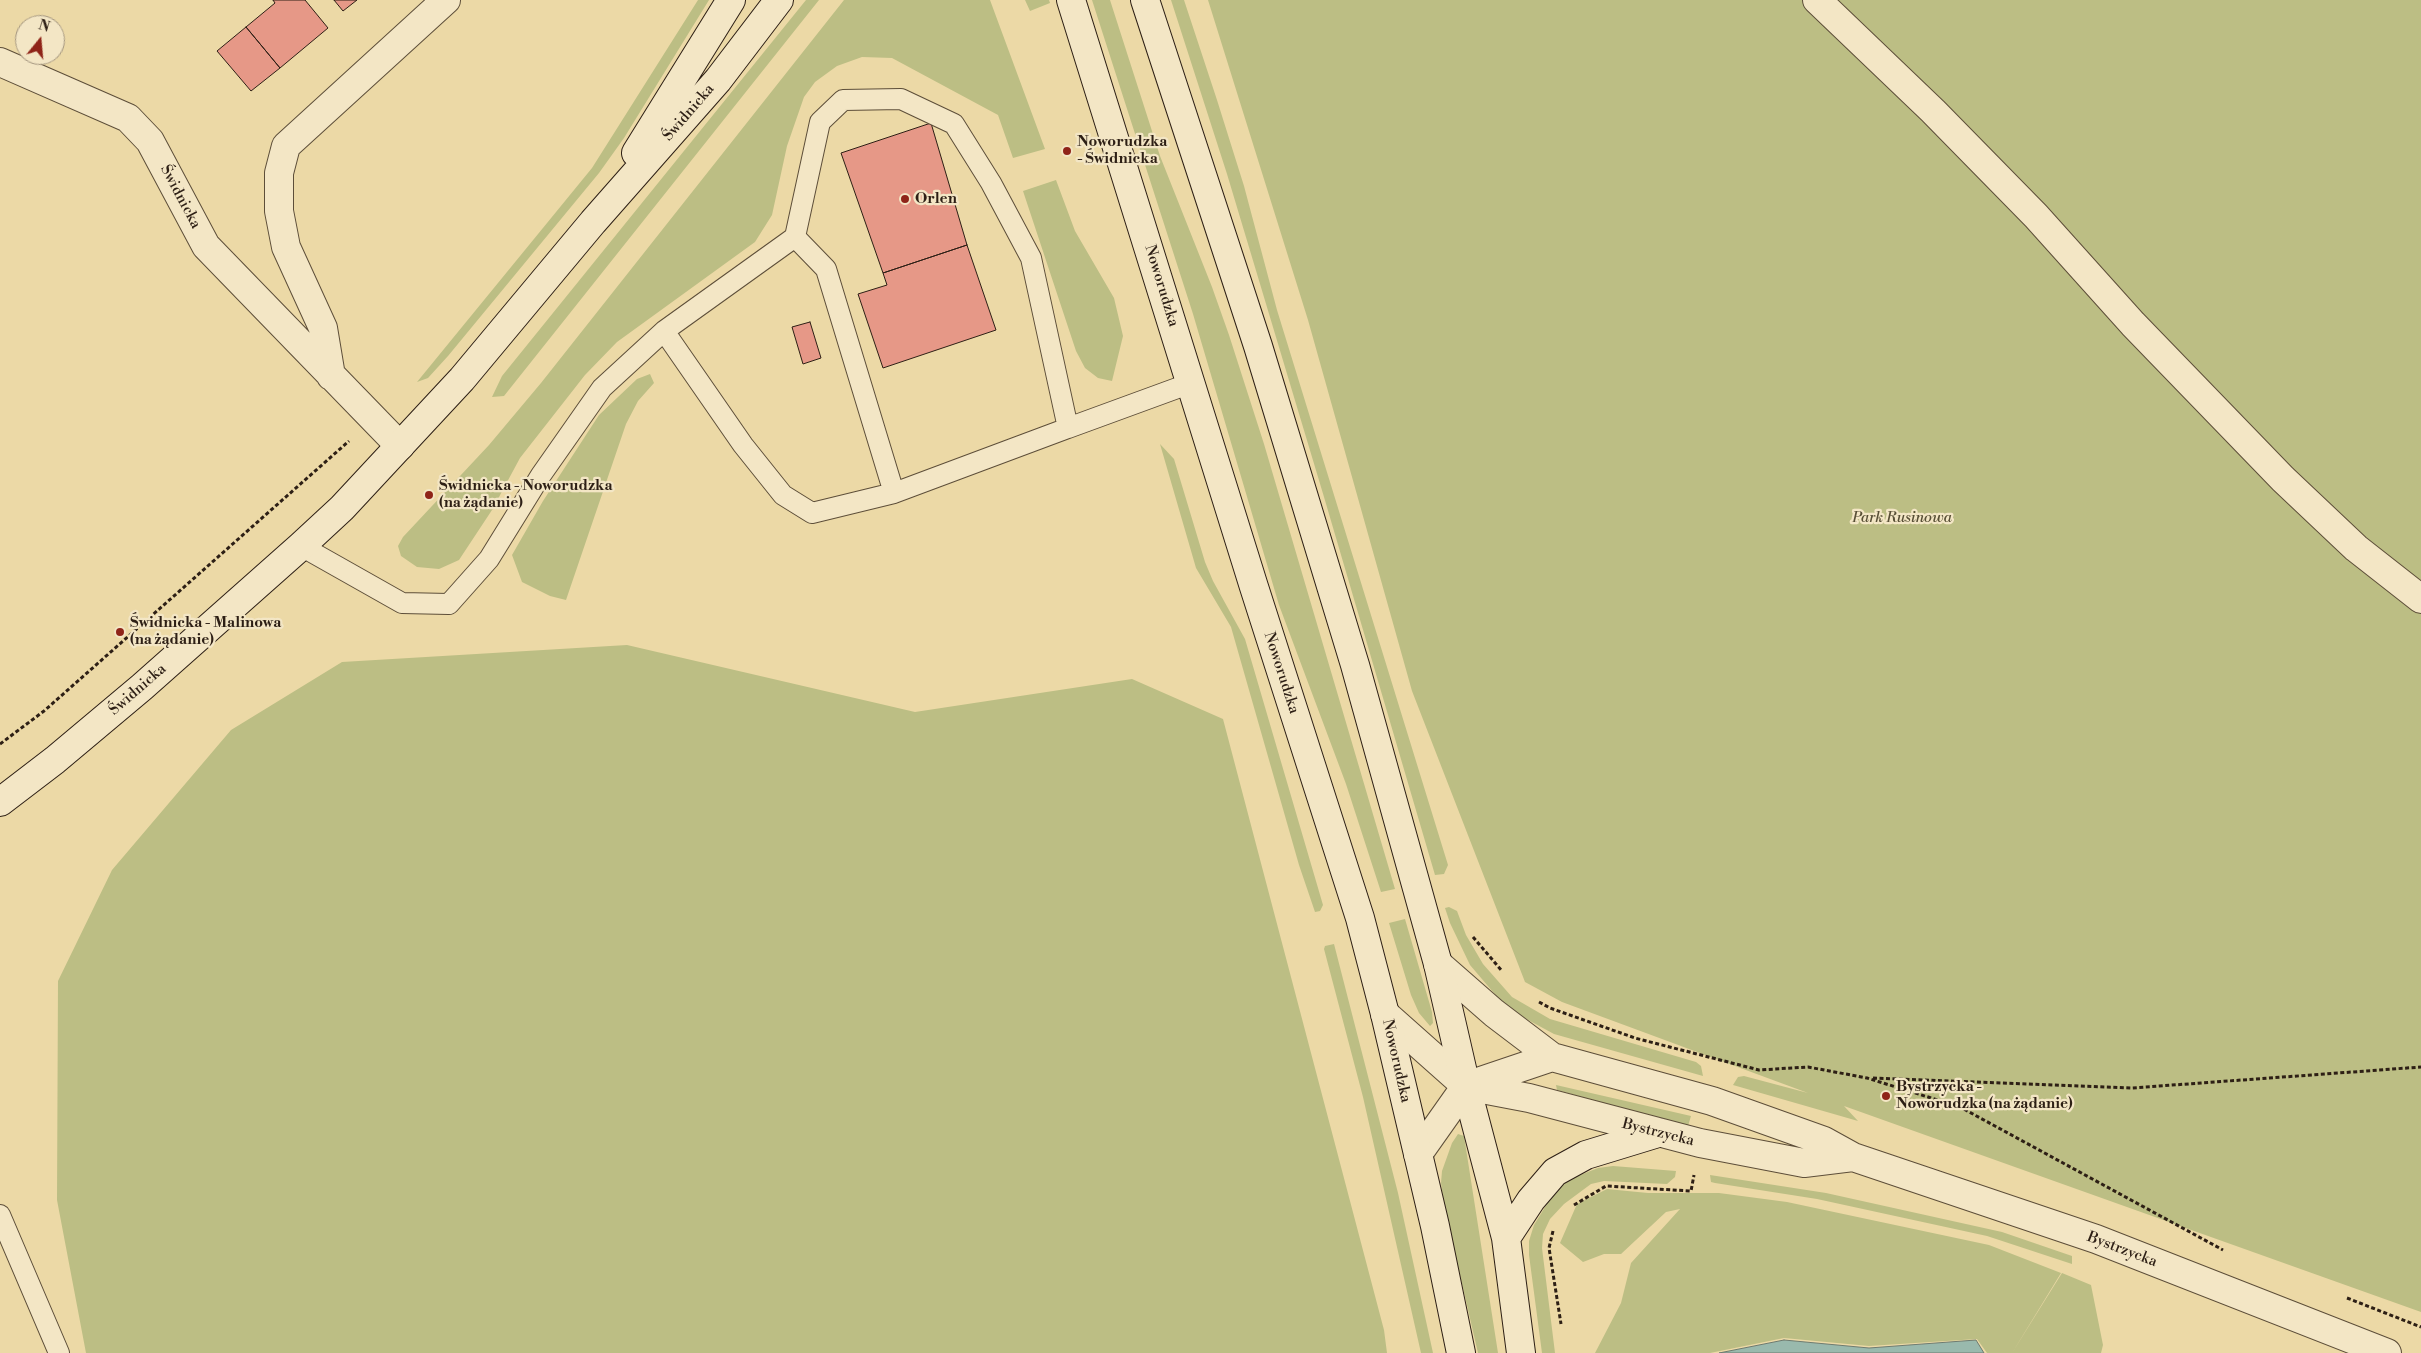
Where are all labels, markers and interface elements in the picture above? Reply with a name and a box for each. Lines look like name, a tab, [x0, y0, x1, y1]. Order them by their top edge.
north arrow	[15, 15, 65, 65]
text: N	[36, 16, 52, 37]
street label: Świdnicka	[659, 81, 719, 145]
place label: Noworudzka - Świdnicka	[1077, 133, 1167, 168]
marker: Noworudzka - Świdnicka	[1061, 145, 1073, 157]
street label: Świdnicka	[156, 162, 204, 232]
place label: Orlen	[915, 190, 957, 208]
marker: Orlen	[899, 193, 911, 205]
street label: Noworudzka	[1140, 243, 1182, 329]
place label: Świdnicka - Noworudzka (na żądanie)	[439, 477, 613, 512]
marker: Świdnicka - Noworudzka (na żądanie)	[423, 489, 435, 501]
park label: Park Rusinowa	[1852, 509, 1952, 527]
place label: Świdnicka - Malinowa (na żądanie)	[130, 614, 281, 649]
marker: Świdnicka - Malinowa (na żądanie)	[114, 626, 126, 638]
street label: Noworudzka	[1259, 630, 1303, 716]
street label: Świdnicka	[106, 660, 170, 720]
street label: Noworudzka	[1378, 1018, 1414, 1104]
place label: Bystrzycka - Noworudzka (na żądanie)	[1896, 1078, 2073, 1113]
marker: Bystrzycka - Noworudzka (na żądanie)	[1880, 1090, 1892, 1102]
street label: Bystrzycka	[1620, 1115, 1696, 1151]
street label: Bystrzycka	[2084, 1228, 2160, 1272]

